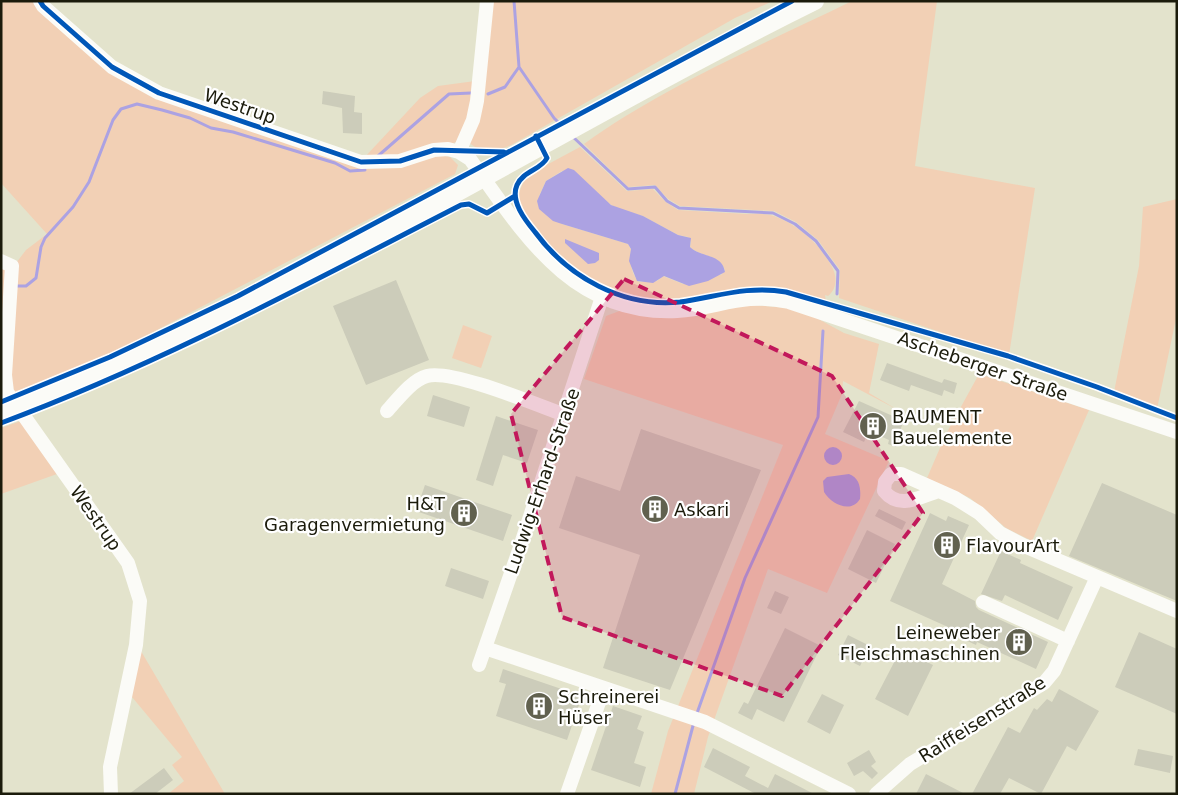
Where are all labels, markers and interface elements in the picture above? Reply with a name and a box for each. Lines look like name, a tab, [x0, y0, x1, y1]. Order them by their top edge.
street label: Westrup	[201, 84, 279, 128]
street label: Ascheberger Straße	[895, 327, 1071, 405]
street label: Ludwig-Erhard-Straße	[500, 385, 584, 577]
place label: BAUMENT Bauelemente	[892, 406, 1012, 448]
building icon: BAUMENT Bauelemente	[858, 411, 888, 441]
street label: Westrup	[66, 481, 126, 555]
place label: H&T Garagenvermietung	[264, 493, 446, 535]
building icon: Askari	[640, 494, 670, 524]
building icon: H&T Garagenvermietung	[449, 498, 479, 528]
place label: Askari	[674, 499, 729, 520]
building icon: FlavourArt	[932, 530, 962, 560]
place label: FlavourArt	[966, 535, 1060, 556]
place label: Leineweber Fleischmaschinen	[840, 622, 1001, 664]
building icon: Leineweber Fleischmaschinen	[1004, 627, 1034, 657]
street label: Raiffeisenstraße	[915, 671, 1049, 767]
place label: Schreinerei Hüser	[558, 686, 659, 728]
building icon: Schreinerei Hüser	[524, 691, 554, 721]

